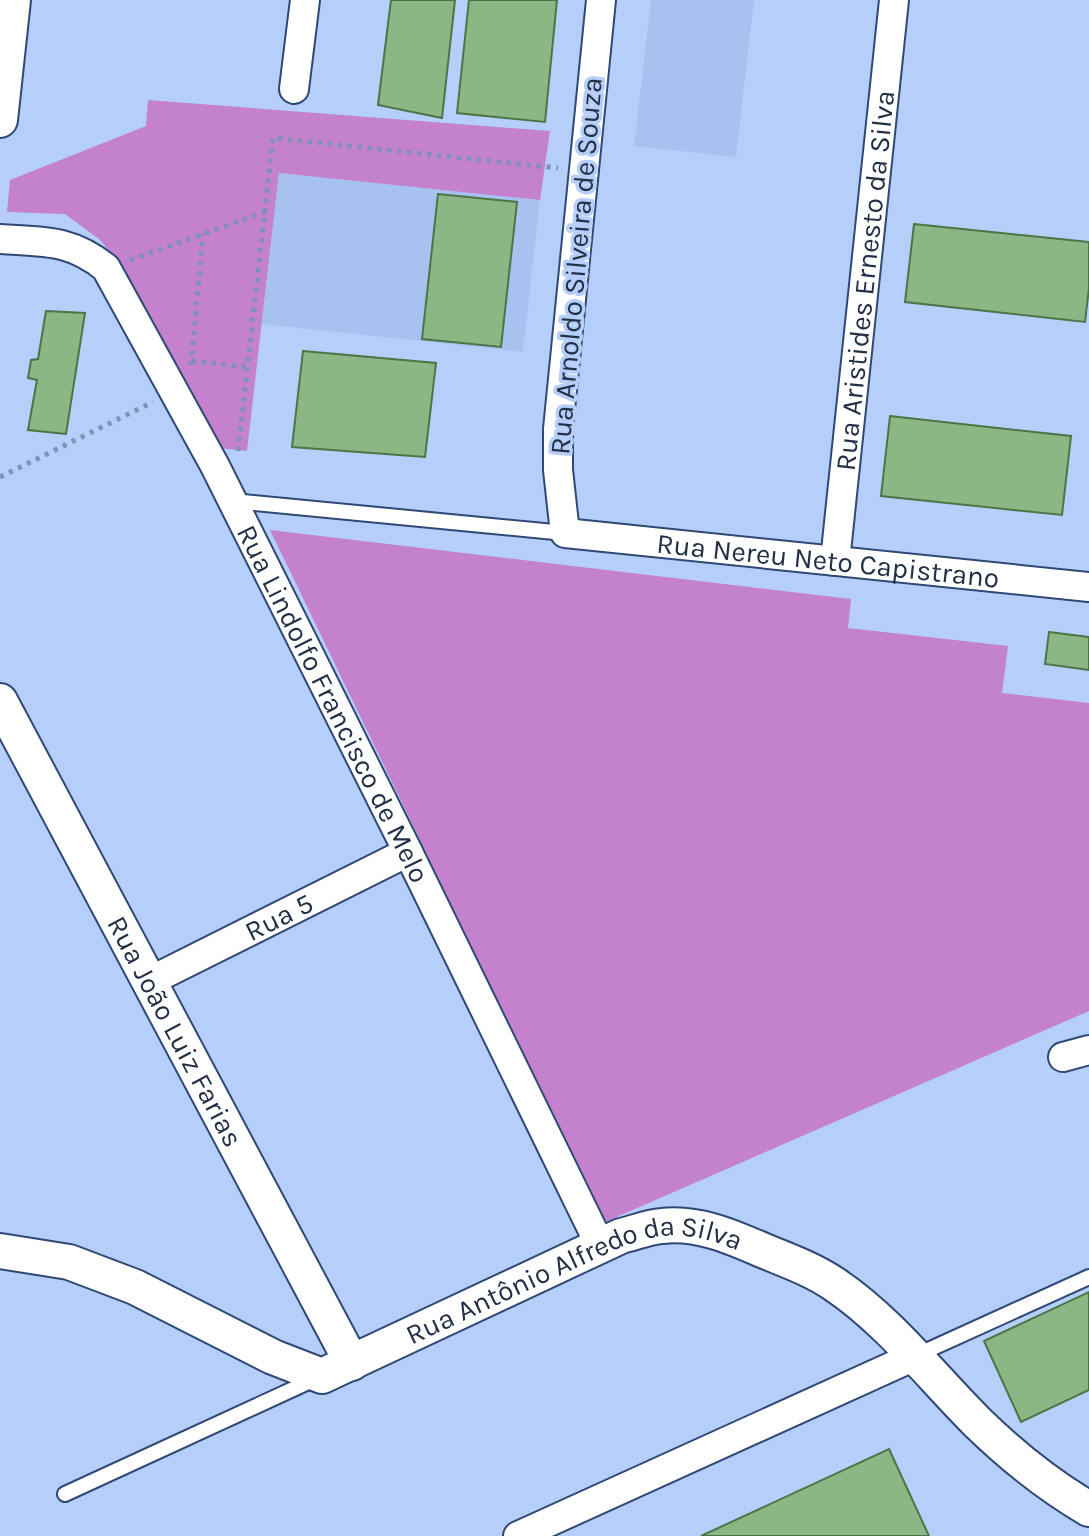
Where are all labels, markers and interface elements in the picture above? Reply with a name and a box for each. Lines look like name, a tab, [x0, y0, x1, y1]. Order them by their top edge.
street label: Rua Arnoldo Silveira de Souza	[543, 76, 609, 456]
street label: Rua Aristides Ernesto da Silva	[828, 89, 901, 472]
street label: Rua Lindolfo Francisco de Melo	[231, 519, 437, 888]
street label: Rua Nereu Neto Capistrano	[655, 526, 1001, 594]
street label: Rua 5	[239, 886, 318, 947]
street label: Rua João Luiz Farias	[101, 910, 250, 1152]
street label: Rua Antônio Alfredo da Silva	[400, 1209, 748, 1351]

